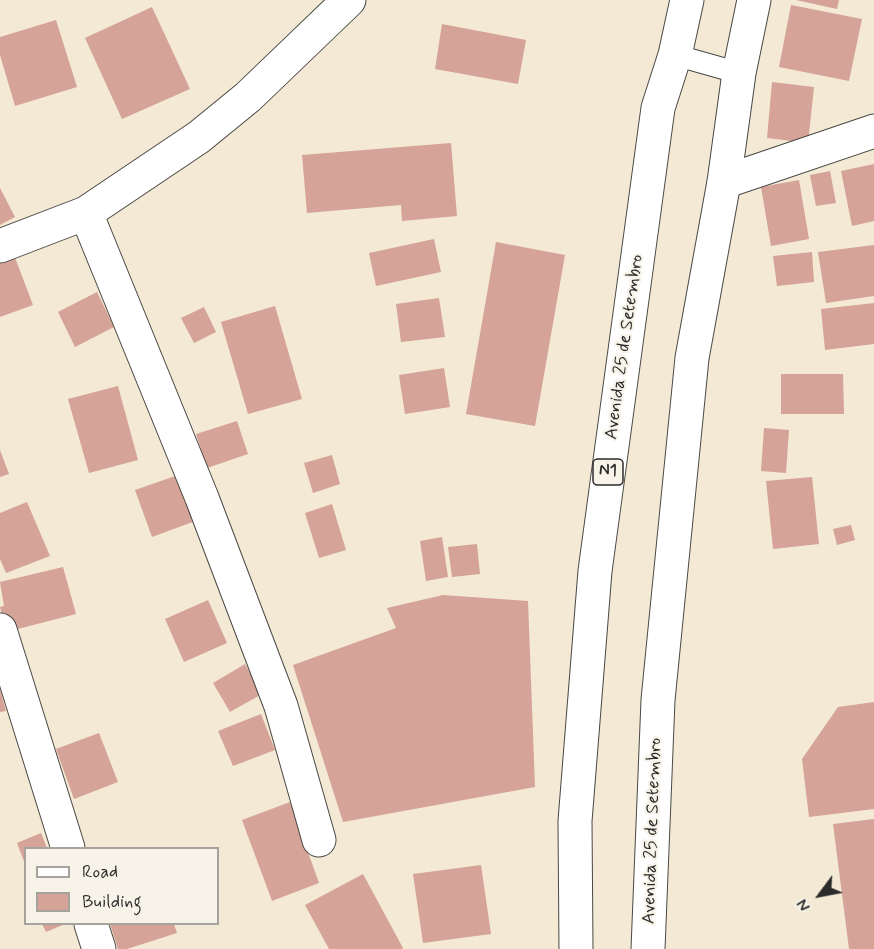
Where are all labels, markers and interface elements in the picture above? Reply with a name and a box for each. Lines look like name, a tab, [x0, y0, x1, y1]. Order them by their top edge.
street label: Avenida 25 de Setembro	[601, 253, 649, 441]
road number: N1	[593, 459, 623, 485]
street label: Avenida 25 de Setembro	[639, 737, 667, 925]
legend	[24, 847, 219, 925]
text: Road	[82, 860, 118, 884]
north arrow	[790, 865, 850, 925]
text: Building	[82, 890, 142, 914]
text: N	[793, 895, 816, 915]

